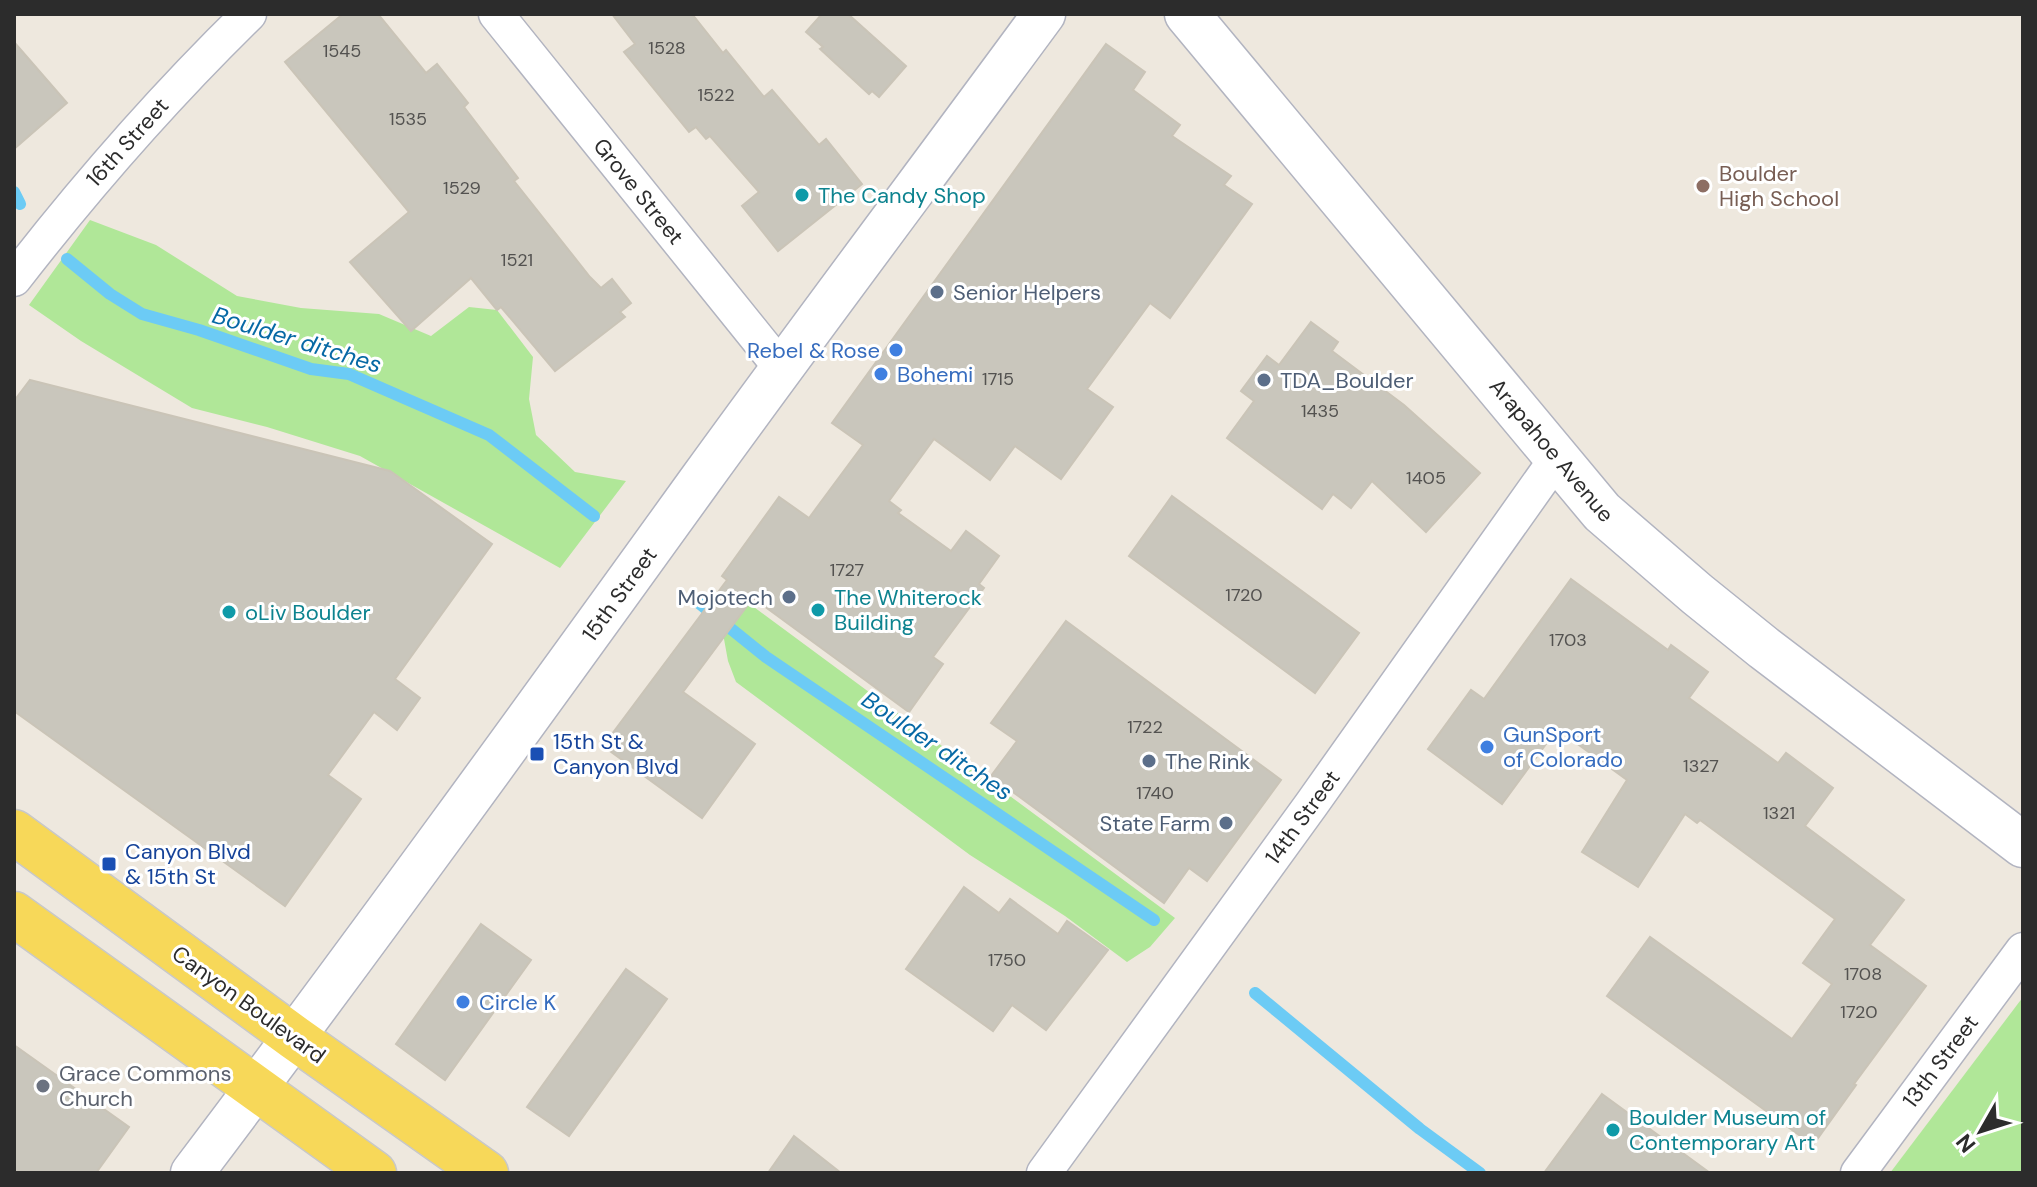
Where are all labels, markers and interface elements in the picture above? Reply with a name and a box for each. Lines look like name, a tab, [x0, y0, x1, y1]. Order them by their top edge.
house number: 1528	[648, 36, 686, 60]
house number: 1545	[323, 39, 361, 63]
house number: 1522	[697, 83, 735, 107]
street label: 16th Street	[80, 92, 175, 193]
house number: 1535	[389, 107, 427, 131]
street label: Grove Street	[587, 132, 690, 250]
place label: Boulder High School	[1719, 159, 1839, 213]
house number: 1529	[443, 176, 481, 200]
marker: Boulder High School	[1694, 177, 1712, 195]
place label: The Candy Shop	[818, 181, 986, 210]
marker: The Candy Shop	[793, 186, 811, 204]
house number: 1521	[501, 248, 533, 272]
place label: Senior Helpers	[953, 278, 1101, 307]
marker: Senior Helpers	[928, 283, 946, 301]
water label: Boulder ditches	[209, 299, 385, 380]
place label: Rebel & Rose	[747, 336, 880, 365]
marker: Rebel & Rose	[887, 341, 905, 359]
place label: Bohemi	[897, 360, 973, 389]
marker: Bohemi	[872, 365, 890, 383]
place label: TDA_Boulder	[1280, 366, 1414, 395]
house number: 1715	[982, 367, 1014, 391]
marker: TDA_Boulder	[1255, 371, 1273, 389]
street label: Arapahoe Avenue	[1483, 372, 1620, 528]
house number: 1435	[1301, 399, 1339, 423]
house number: 1405	[1406, 466, 1446, 490]
street label: 15th Street	[575, 541, 663, 647]
house number: 1727	[830, 558, 864, 582]
place label: Mojotech	[677, 583, 773, 612]
place label: The Whiterock Building	[834, 583, 982, 637]
house number: 1720	[1225, 583, 1263, 607]
marker: Mojotech	[780, 588, 798, 606]
place label: oLiv Boulder	[245, 598, 371, 627]
marker: The Whiterock Building	[809, 601, 827, 619]
marker: oLiv Boulder	[220, 603, 238, 621]
house number: 1703	[1549, 628, 1587, 652]
water label: Boulder ditches	[856, 684, 1019, 807]
house number: 1722	[1127, 715, 1163, 739]
place label: GunSport of Colorado	[1503, 720, 1623, 774]
place label: 15th St & Canyon Blvd	[553, 727, 679, 781]
marker: GunSport of Colorado	[1478, 738, 1496, 756]
marker: 15th St & Canyon Blvd	[528, 745, 546, 763]
place label: The Rink	[1165, 747, 1250, 776]
marker: The Rink	[1140, 752, 1158, 770]
house number: 1327	[1683, 754, 1719, 778]
street label: 14th Street	[1258, 764, 1346, 870]
house number: 1740	[1136, 781, 1174, 805]
house number: 1321	[1763, 801, 1795, 825]
place label: State Farm	[1100, 809, 1210, 838]
marker: State Farm	[1217, 814, 1235, 832]
place label: Canyon Blvd & 15th St	[125, 837, 251, 891]
marker: Canyon Blvd & 15th St	[100, 855, 118, 873]
street label: Canyon Boulevard	[166, 939, 331, 1070]
house number: 1750	[988, 948, 1026, 972]
house number: 1708	[1844, 962, 1882, 986]
place label: Circle K	[479, 988, 557, 1017]
marker: Circle K	[454, 993, 472, 1011]
house number: 1720	[1840, 1000, 1878, 1024]
street label: 13th Street	[1896, 1009, 1985, 1114]
place label: Grace Commons Church	[59, 1059, 231, 1113]
marker: Grace Commons Church	[34, 1077, 52, 1095]
north arrow	[1941, 1091, 2021, 1171]
place label: Boulder Museum of Contemporary Art	[1629, 1103, 1826, 1157]
marker: Boulder Museum of Contemporary Art	[1604, 1121, 1622, 1139]
text: N	[1950, 1128, 1982, 1159]

